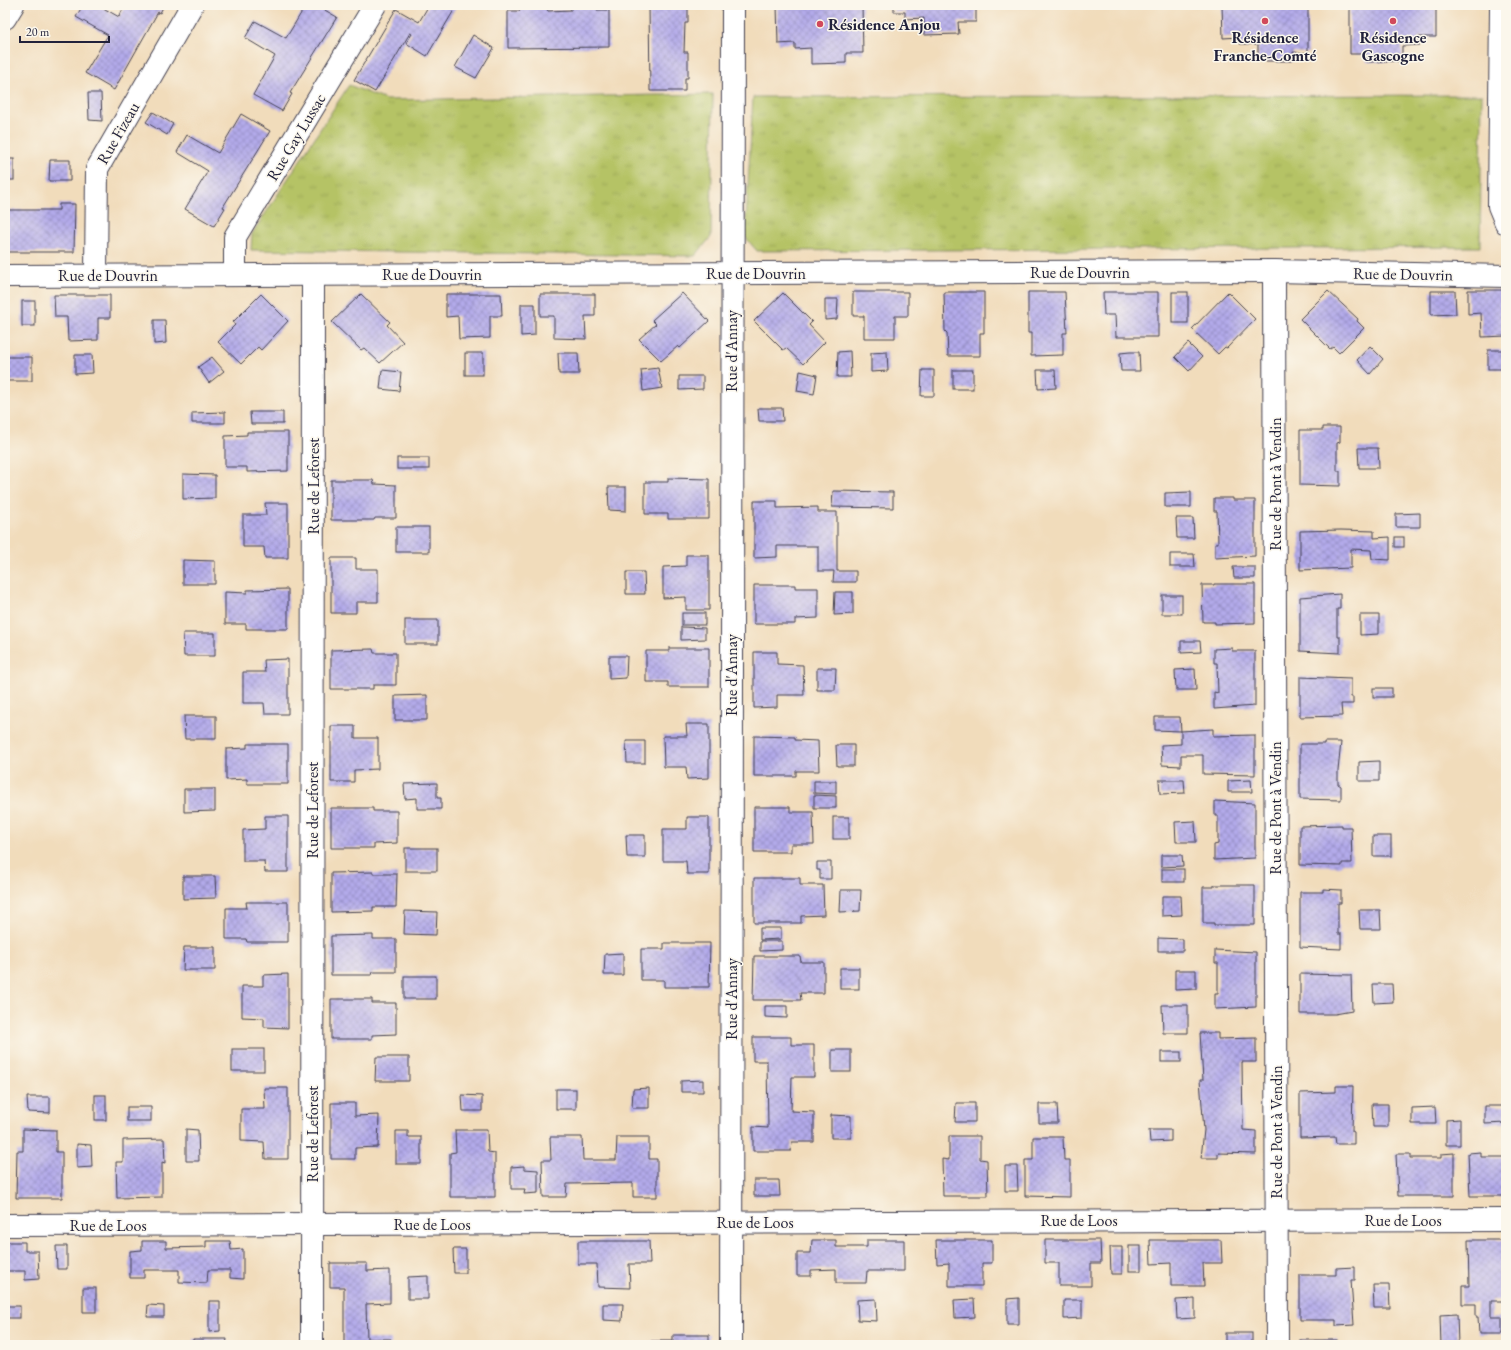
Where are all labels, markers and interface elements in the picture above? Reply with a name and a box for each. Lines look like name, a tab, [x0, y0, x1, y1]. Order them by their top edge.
place label: Résidence Anjou	[828, 14, 940, 35]
marker: Résidence Franche-Comté	[1260, 16, 1270, 26]
marker: Résidence Gascogne	[1388, 16, 1398, 26]
scale bar	[20, 18, 109, 44]
marker: Résidence Anjou	[815, 19, 825, 29]
text: 20 m	[26, 24, 50, 40]
place label: Résidence Franche-Comté	[1213, 27, 1317, 66]
place label: Résidence Gascogne	[1360, 27, 1427, 66]
street label: Rue Gay Lussac	[262, 89, 330, 185]
street label: Rue Fizeau	[92, 98, 144, 168]
street label: Rue de Douvrin	[1030, 262, 1131, 283]
street label: Rue de Douvrin	[706, 263, 807, 284]
street label: Rue de Douvrin	[1353, 263, 1454, 285]
street label: Rue de Douvrin	[382, 264, 483, 285]
street label: Rue de Douvrin	[58, 265, 159, 286]
street label: Rue d'Annay	[721, 309, 742, 392]
street label: Rue de Pont à Vendin	[1265, 417, 1286, 551]
street label: Rue de Leforest	[303, 438, 324, 534]
street label: Rue d'Annay	[721, 633, 742, 716]
street label: Rue de Pont à Vendin	[1265, 741, 1286, 875]
street label: Rue de Leforest	[302, 762, 323, 858]
street label: Rue d'Annay	[721, 957, 742, 1040]
street label: Rue de Pont à Vendin	[1266, 1065, 1287, 1199]
street label: Rue de Leforest	[302, 1086, 323, 1182]
street label: Rue de Loos	[1040, 1210, 1118, 1231]
street label: Rue de Loos	[1364, 1210, 1442, 1231]
street label: Rue de Loos	[716, 1212, 794, 1233]
street label: Rue de Loos	[393, 1214, 471, 1235]
street label: Rue de Loos	[69, 1215, 147, 1236]

